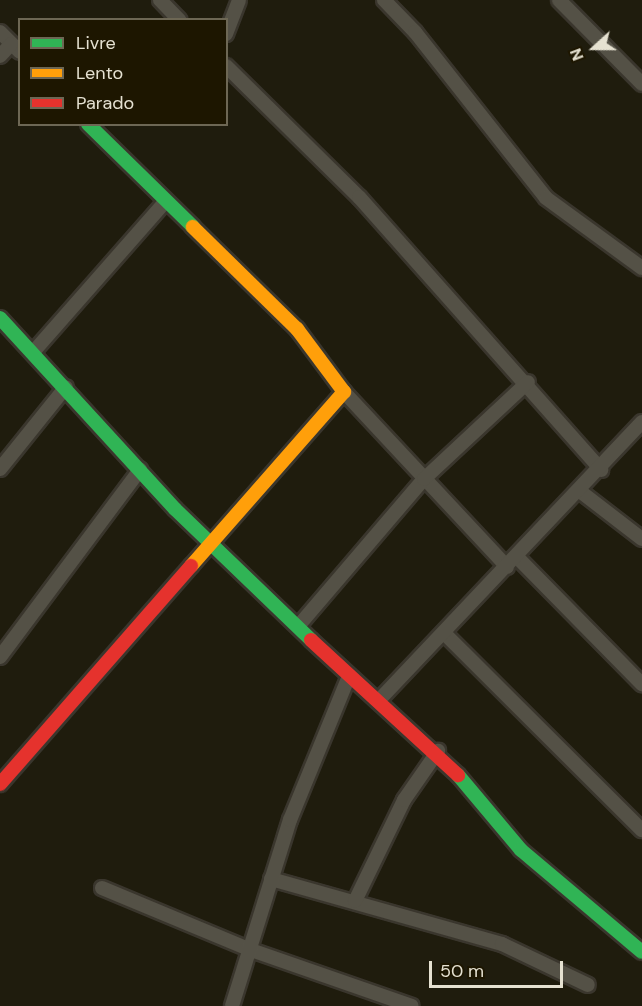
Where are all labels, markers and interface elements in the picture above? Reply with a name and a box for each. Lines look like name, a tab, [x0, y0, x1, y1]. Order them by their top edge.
legend	[18, 18, 228, 126]
north arrow	[564, 18, 624, 78]
text: Livre	[76, 31, 116, 55]
text: N	[565, 45, 589, 64]
text: Lento	[76, 61, 123, 85]
text: Parado	[76, 91, 134, 115]
scale bar	[432, 949, 566, 987]
text: 50 m	[440, 959, 484, 983]

